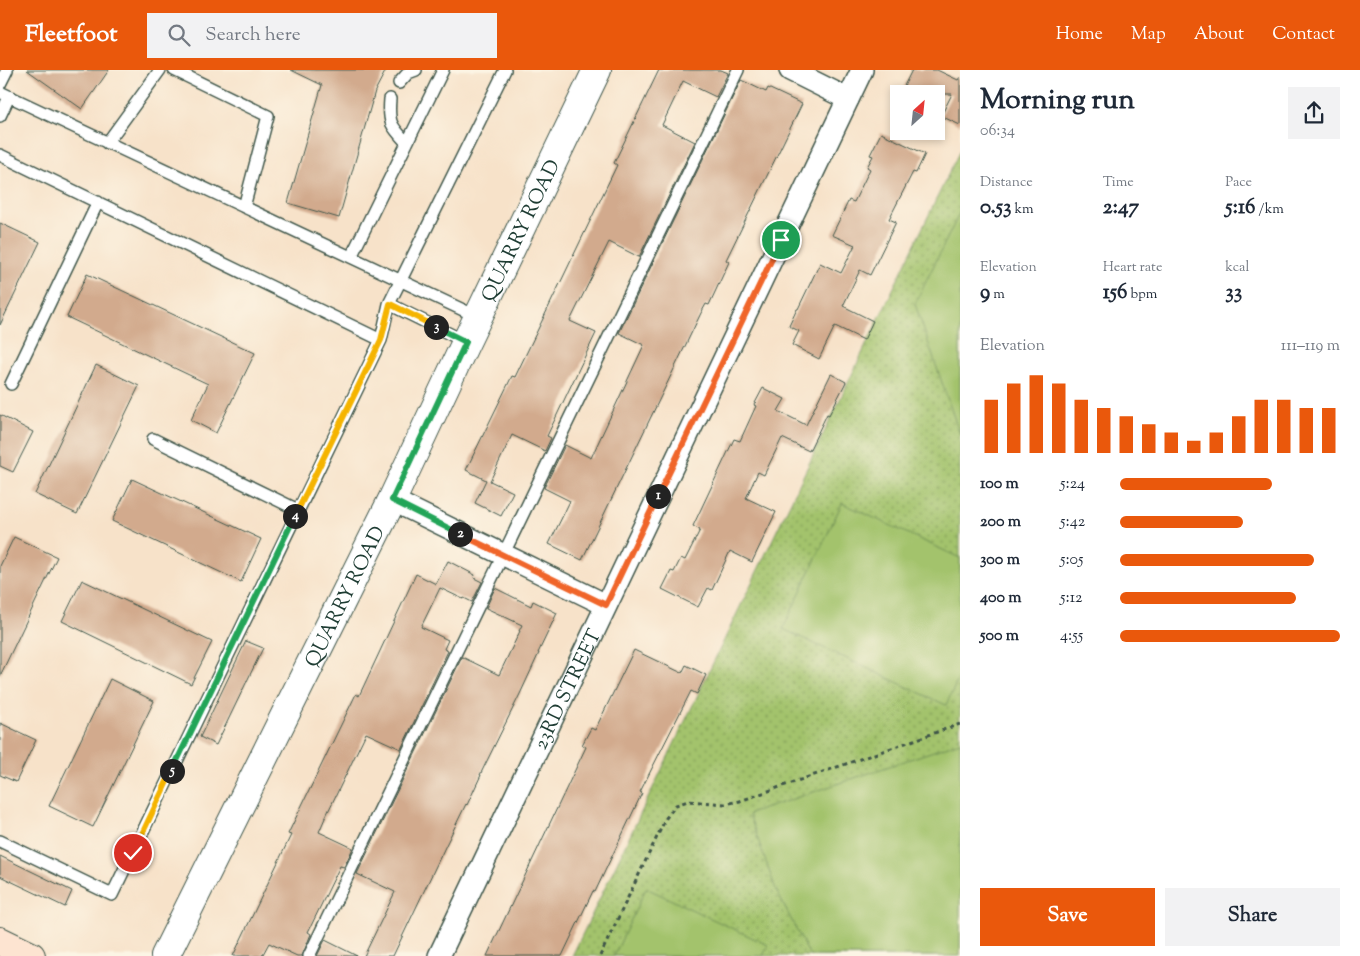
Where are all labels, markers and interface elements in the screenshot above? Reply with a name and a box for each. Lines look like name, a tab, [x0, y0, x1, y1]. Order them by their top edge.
search box	[147, 13, 497, 58]
text: Fleetfoot	[25, 18, 117, 52]
icon: search	[165, 21, 193, 49]
text: Search here	[205, 22, 301, 49]
text: Home	[1056, 22, 1103, 48]
text: Map	[1131, 22, 1166, 48]
text: About	[1194, 22, 1244, 48]
text: Contact	[1272, 22, 1335, 48]
text: Morning run	[980, 81, 1135, 121]
north arrow	[890, 85, 945, 140]
map controls	[890, 85, 945, 140]
button: share	[1288, 87, 1340, 139]
text: 06:34	[980, 120, 1015, 143]
street label: QUARRY ROAD	[475, 155, 569, 307]
text: Distance	[980, 173, 1033, 193]
text: Time	[1103, 173, 1134, 193]
text: Pace	[1225, 173, 1252, 193]
text: 0.53	[980, 193, 1012, 223]
text: 2:47	[1103, 193, 1139, 223]
text: 5:16	[1225, 193, 1256, 223]
text: km	[1012, 200, 1034, 220]
text: /km	[1256, 200, 1284, 220]
pin	[760, 219, 802, 261]
icon: arrive	[767, 226, 795, 254]
text: Elevation	[980, 258, 1037, 278]
text: Heart rate	[1103, 258, 1162, 278]
text: kcal	[1225, 258, 1249, 278]
text: 9	[980, 278, 990, 308]
text: 156	[1103, 278, 1127, 308]
text: 33	[1225, 278, 1242, 308]
text: m	[990, 285, 1005, 305]
text: bpm	[1127, 285, 1157, 305]
pin: 3	[424, 314, 448, 340]
text: 3	[434, 317, 439, 337]
text: Elevation	[980, 335, 1045, 358]
text: 111–119 m	[1281, 335, 1340, 358]
text: 100 m	[980, 473, 1019, 496]
text: 5:24	[1060, 473, 1085, 496]
pin: 1	[646, 484, 670, 508]
text: 1	[656, 486, 661, 506]
pin: 4	[282, 504, 308, 528]
text: 4	[292, 506, 299, 526]
text: 200 m	[980, 511, 1021, 534]
text: 5:42	[1060, 511, 1085, 534]
street label: QUARRY ROAD	[299, 522, 394, 673]
pin: 2	[448, 522, 472, 546]
text: 2	[457, 524, 464, 544]
text: 300 m	[980, 549, 1020, 572]
text: 5:05	[1060, 549, 1083, 572]
text: 400 m	[980, 587, 1022, 610]
text: 5:12	[1060, 587, 1083, 610]
street label: 23RD STREET	[528, 625, 610, 755]
text: 500 m	[980, 625, 1019, 648]
text: 4:55	[1060, 625, 1083, 648]
pin: 5	[160, 758, 184, 784]
text: 5	[170, 761, 175, 781]
pin	[112, 832, 154, 874]
icon: check	[119, 839, 147, 867]
button: Save	[980, 888, 1155, 946]
button: Share	[1165, 888, 1340, 946]

